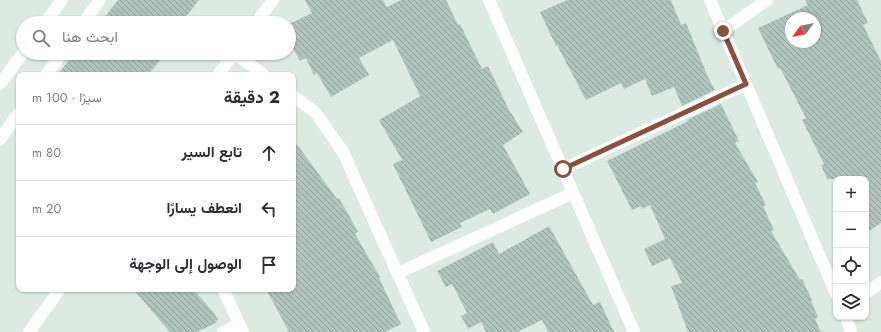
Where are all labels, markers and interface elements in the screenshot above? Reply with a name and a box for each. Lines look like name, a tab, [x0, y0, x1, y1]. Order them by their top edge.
north arrow	[785, 12, 821, 48]
search box	[16, 16, 296, 60]
route end	[714, 22, 732, 40]
text: ابحث هنا	[62, 26, 118, 48]
icon: search	[30, 27, 52, 49]
text: 2 دقيقة	[224, 85, 280, 109]
text: سيرًا · 100 m	[32, 88, 102, 107]
text: تابع السير	[182, 141, 242, 163]
icon: ahead	[258, 142, 280, 164]
text: 80 m	[32, 143, 61, 162]
route start	[554, 160, 572, 178]
map controls	[833, 176, 869, 320]
button: +	[833, 176, 869, 212]
text: انعطف يسارًا	[167, 197, 242, 219]
icon: left	[258, 198, 280, 220]
text: 20 m	[32, 199, 61, 218]
button: −	[833, 212, 869, 248]
button: locate	[833, 248, 869, 284]
text: الوصول إلى الوجهة	[129, 253, 242, 275]
icon: arrive	[258, 254, 280, 276]
button: layers	[833, 284, 869, 320]

